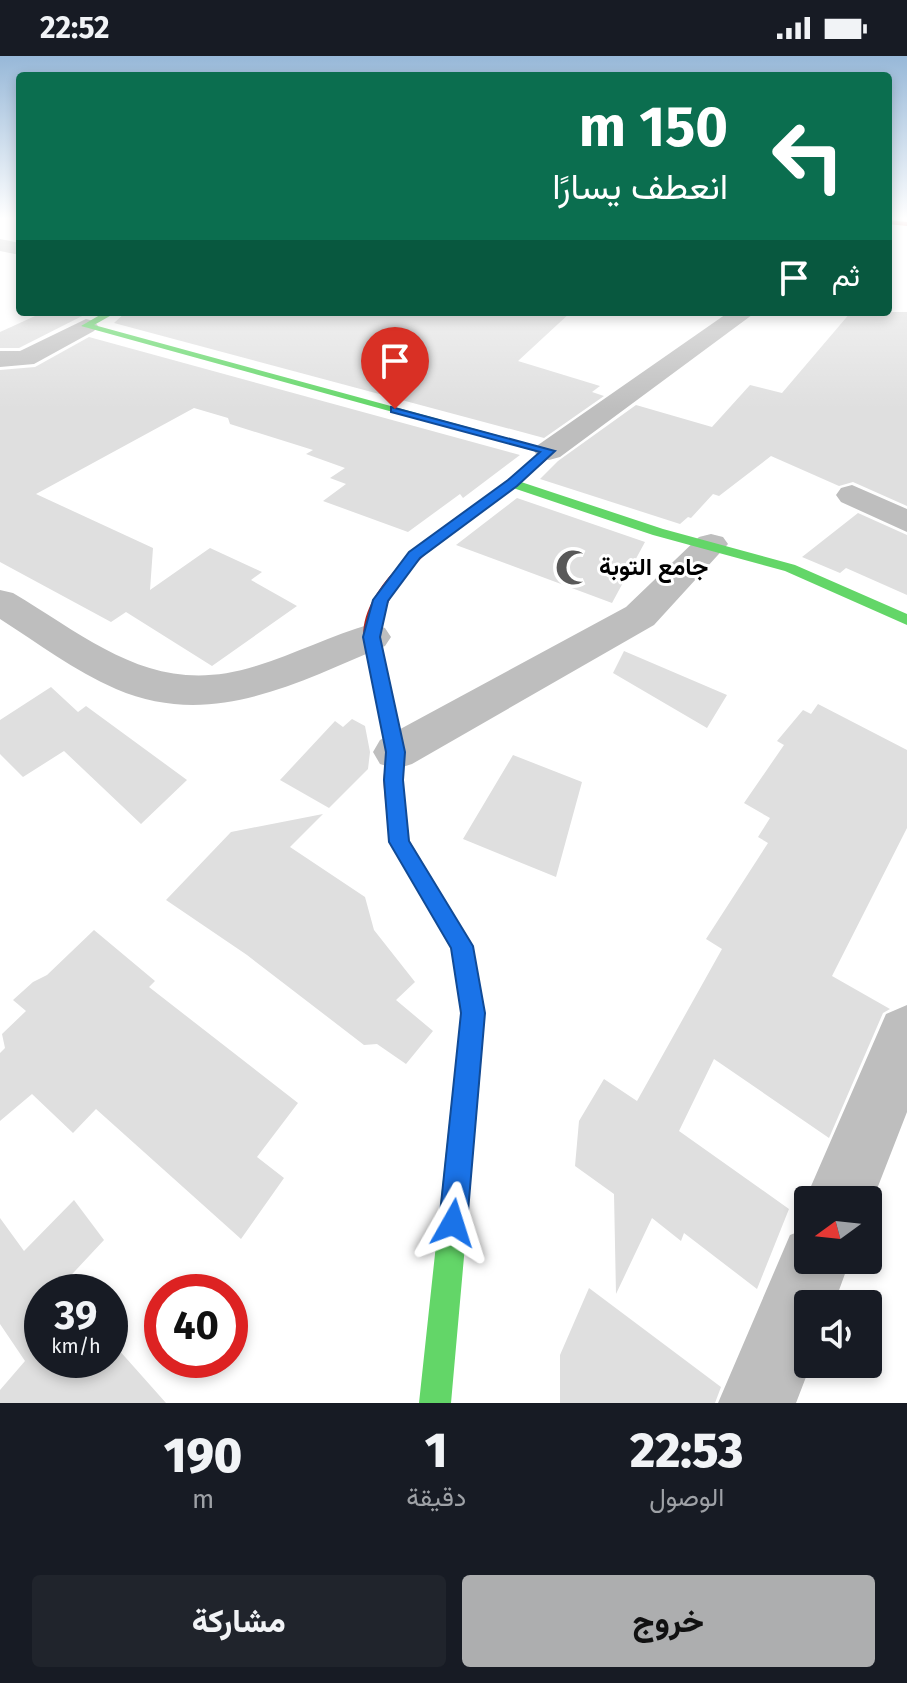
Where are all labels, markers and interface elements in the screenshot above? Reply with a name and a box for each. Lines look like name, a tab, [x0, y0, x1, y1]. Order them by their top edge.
text: 22:52	[40, 10, 110, 46]
text: 150 m	[579, 94, 728, 161]
icon: left	[756, 104, 860, 208]
text: انعطف يسارًا	[552, 165, 728, 209]
icon: arrive	[772, 256, 816, 300]
text: ثم	[832, 258, 860, 294]
pin	[361, 327, 429, 409]
icon: arrive	[373, 339, 417, 383]
mosque icon: جامع التوبة	[554, 548, 592, 586]
place label: جامع التوبة	[599, 553, 708, 584]
position arrow	[411, 1181, 495, 1265]
north arrow	[794, 1186, 882, 1274]
map controls	[794, 1186, 882, 1378]
speed limit sign: 40	[144, 1274, 248, 1378]
button: sound	[794, 1290, 882, 1378]
text: 39	[55, 1292, 97, 1340]
text: km/h	[51, 1334, 101, 1358]
text: 1	[425, 1422, 448, 1480]
text: 22:53	[630, 1422, 743, 1480]
text: 190	[164, 1427, 242, 1485]
text: دقيقة	[406, 1482, 466, 1513]
text: الوصول	[649, 1482, 724, 1513]
text: m	[192, 1484, 214, 1515]
button: مشاركة	[32, 1575, 446, 1667]
button: خروج	[462, 1575, 875, 1667]

